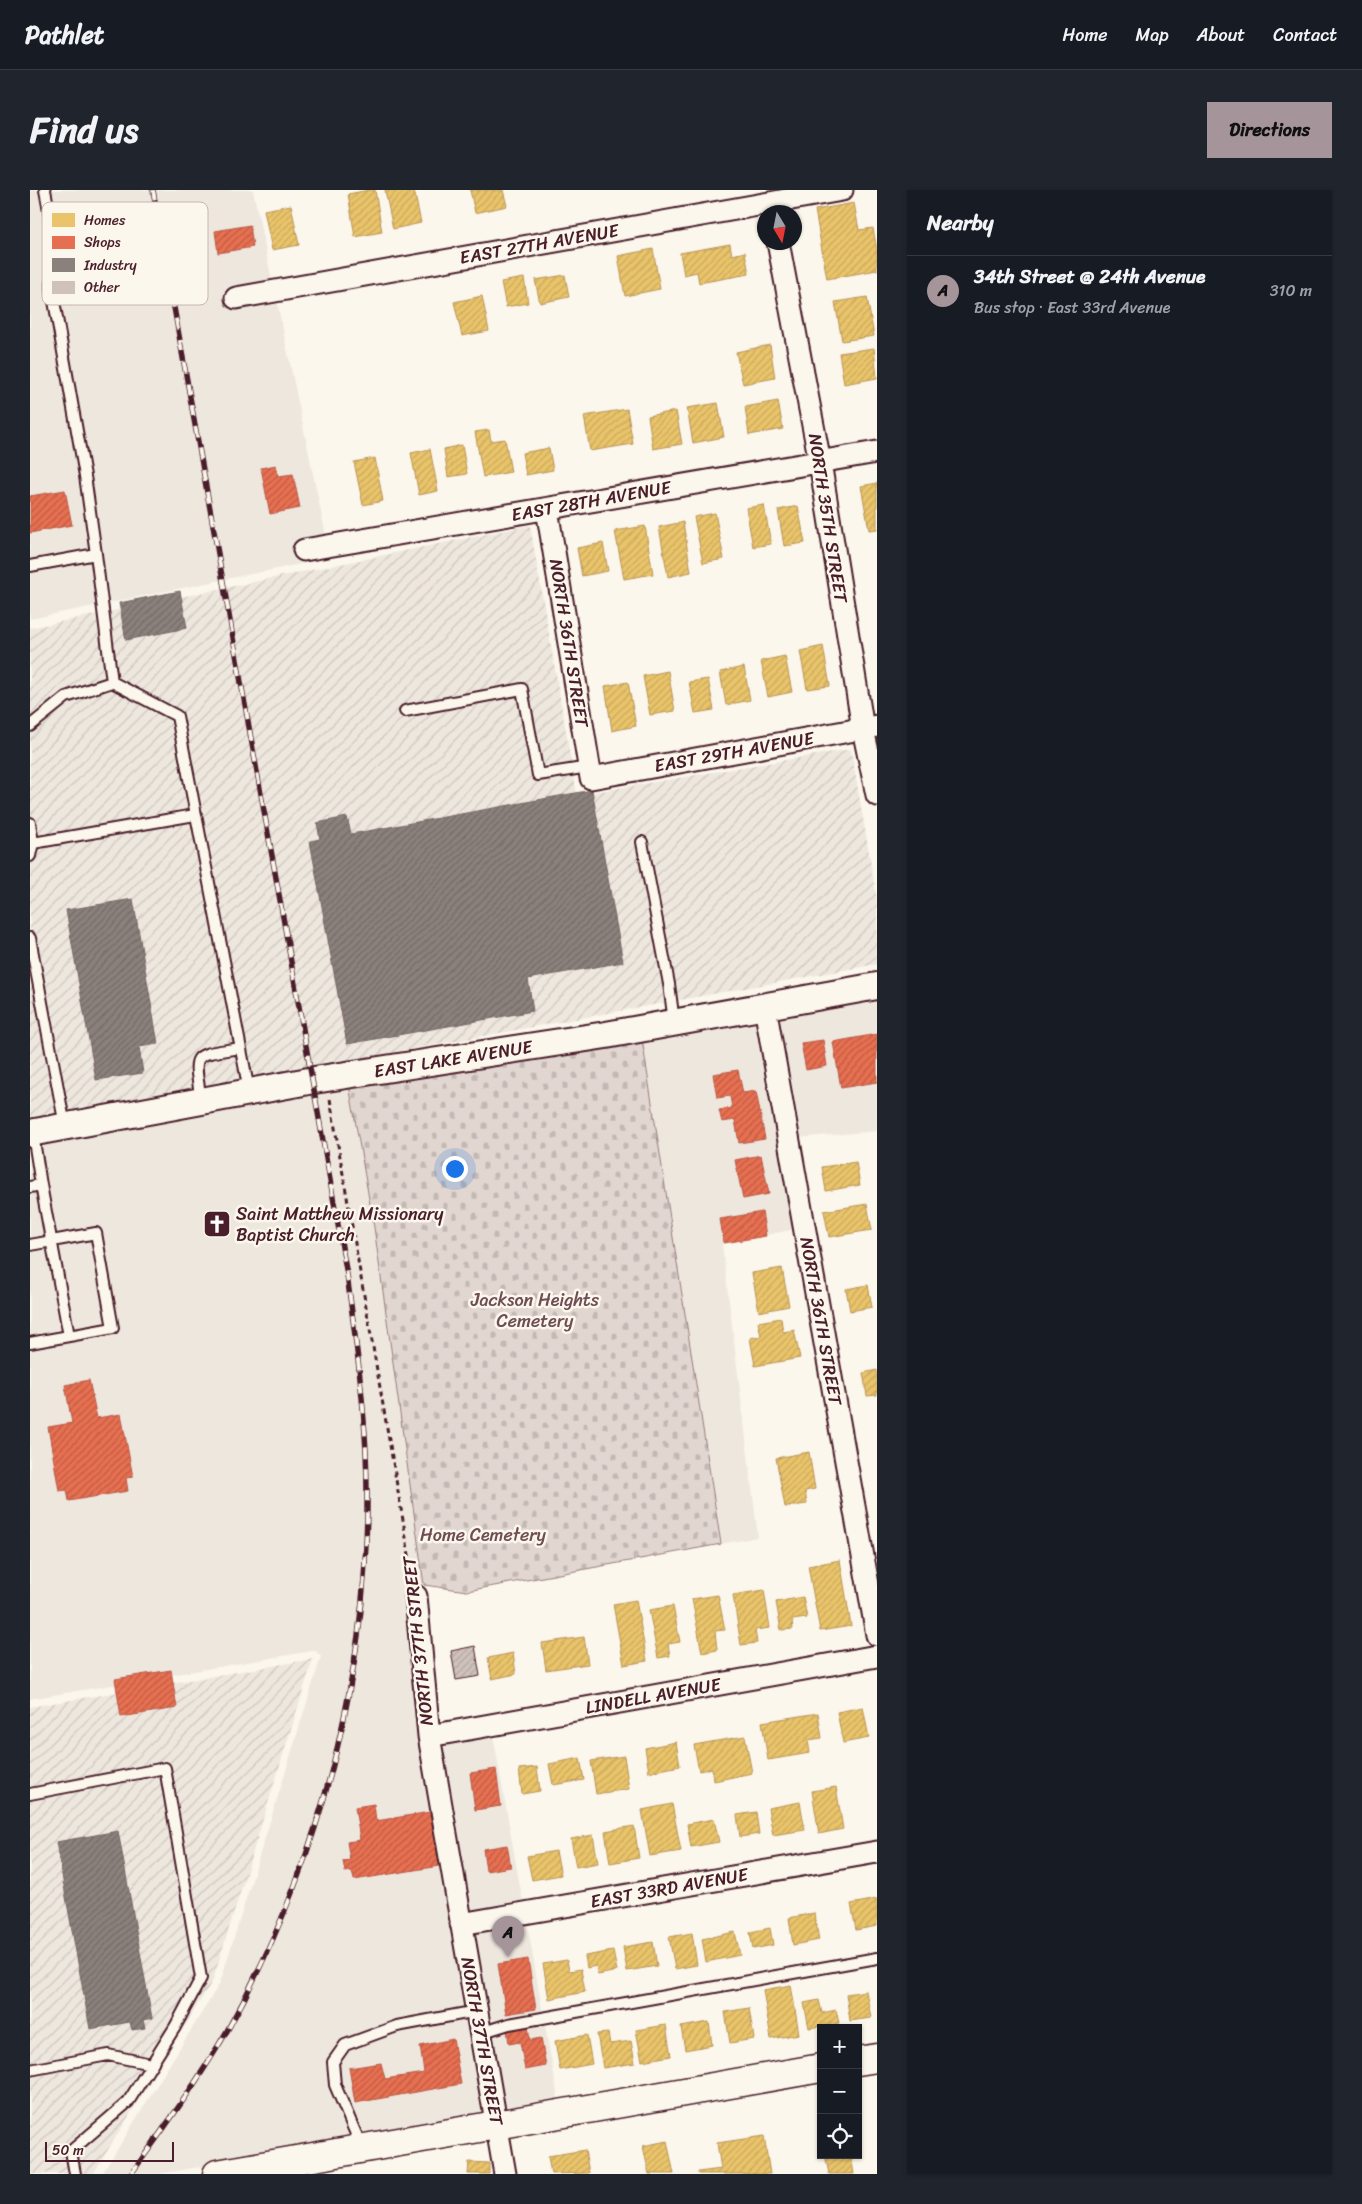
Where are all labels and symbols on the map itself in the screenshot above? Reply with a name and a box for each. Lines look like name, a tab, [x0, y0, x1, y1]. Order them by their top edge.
legend	[42, 202, 208, 305]
north arrow	[757, 205, 802, 250]
text: Homes	[84, 208, 126, 233]
street label: EAST 27TH AVENUE	[457, 214, 622, 274]
text: Shops	[84, 230, 121, 255]
text: Industry	[83, 253, 138, 278]
text: Other	[84, 275, 121, 300]
street label: NORTH 35TH STREET	[799, 431, 857, 606]
street label: EAST 28TH AVENUE	[509, 471, 674, 531]
street label: NORTH 36TH STREET	[540, 556, 598, 730]
street label: EAST 29TH AVENUE	[652, 722, 817, 782]
street label: EAST LAKE AVENUE	[372, 1031, 535, 1087]
your location	[442, 1156, 468, 1182]
place label: Saint Matthew Missionary Baptist Church	[236, 1198, 444, 1251]
church icon: Saint Matthew Missionary Baptist Church	[202, 1209, 232, 1239]
street label: NORTH 36TH STREET	[790, 1234, 852, 1408]
park label: Jackson Heights Cemetery	[470, 1284, 600, 1337]
park label: Home Cemetery	[420, 1519, 547, 1551]
street label: NORTH 37TH STREET	[393, 1554, 443, 1727]
street label: LINDELL AVENUE	[583, 1668, 724, 1724]
street label: EAST 33RD AVENUE	[588, 1858, 751, 1918]
pin: A	[492, 1916, 524, 1957]
street label: NORTH 37TH STREET	[451, 1954, 513, 2129]
scale bar	[45, 2139, 174, 2162]

